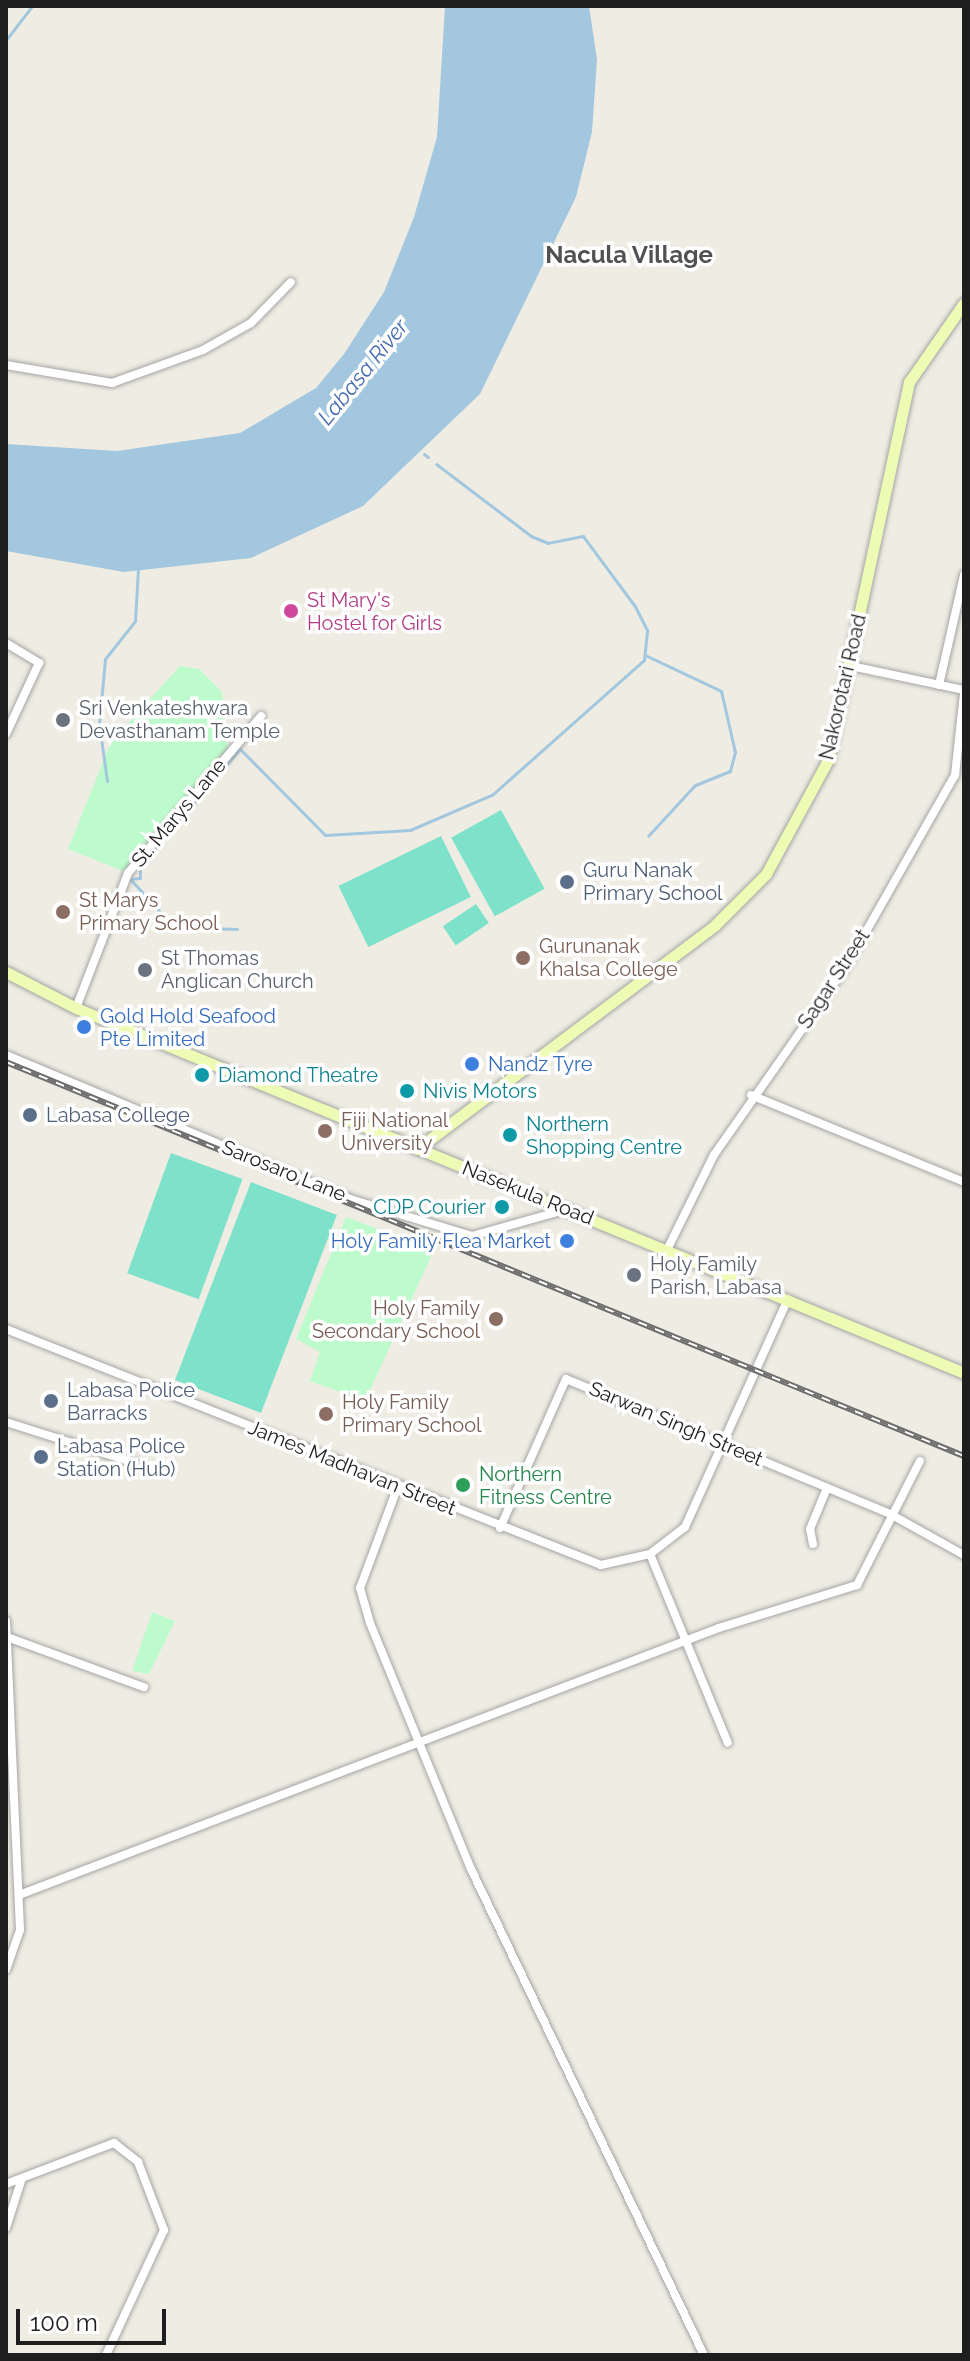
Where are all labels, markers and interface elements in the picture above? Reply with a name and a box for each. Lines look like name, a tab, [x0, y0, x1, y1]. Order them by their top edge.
district label: Nacula Village	[545, 241, 713, 269]
water label: Labasa River	[312, 314, 414, 430]
place label: St Mary's Hostel for Girls	[307, 588, 443, 635]
marker: St Mary's Hostel for Girls	[282, 602, 300, 620]
street label: Nakorotari Road	[815, 612, 871, 762]
place label: Sri Venkateshwara Devasthanam Temple	[79, 696, 281, 743]
marker: Sri Venkateshwara Devasthanam Temple	[54, 711, 72, 729]
street label: St. Marys Lane	[127, 754, 231, 872]
place label: Guru Nanak Primary School	[583, 858, 723, 905]
marker: Guru Nanak Primary School	[558, 873, 576, 891]
place label: St Marys Primary School	[79, 888, 219, 935]
marker: St Marys Primary School	[54, 903, 72, 921]
street label: Sagar Street	[793, 925, 875, 1033]
place label: Gurunanak Khalsa College	[539, 934, 678, 981]
place label: St Thomas Anglican Church	[161, 946, 314, 993]
marker: Gurunanak Khalsa College	[514, 949, 532, 967]
marker: St Thomas Anglican Church	[136, 961, 154, 979]
place label: Gold Hold Seafood Pte Limited	[100, 1004, 276, 1051]
marker: Gold Hold Seafood Pte Limited	[75, 1018, 93, 1036]
place label: Nandz Tyre	[488, 1052, 593, 1076]
marker: Nandz Tyre	[463, 1055, 481, 1073]
place label: Diamond Theatre	[218, 1063, 379, 1087]
marker: Diamond Theatre	[193, 1066, 211, 1084]
place label: Nivis Motors	[423, 1079, 537, 1103]
marker: Nivis Motors	[398, 1082, 416, 1100]
place label: Labasa College	[46, 1103, 190, 1127]
marker: Labasa College	[21, 1106, 39, 1124]
place label: Fiji National University	[341, 1108, 448, 1155]
place label: Northern Shopping Centre	[526, 1112, 682, 1159]
marker: Fiji National University	[316, 1122, 334, 1140]
marker: Northern Shopping Centre	[501, 1126, 519, 1144]
street label: Sarosaro Lane	[218, 1135, 350, 1207]
street label: Nasekula Road	[459, 1156, 597, 1230]
place label: CDP Courier	[373, 1195, 486, 1219]
marker: CDP Courier	[493, 1198, 511, 1216]
place label: Holy Family Flea Market	[330, 1229, 551, 1253]
marker: Holy Family Flea Market	[558, 1232, 576, 1250]
place label: Holy Family Parish, Labasa	[650, 1252, 782, 1299]
marker: Holy Family Parish, Labasa	[625, 1266, 643, 1284]
place label: Holy Family Secondary School	[311, 1296, 480, 1343]
marker: Holy Family Secondary School	[487, 1310, 505, 1328]
street label: Sarwan Singh Street	[585, 1377, 767, 1471]
place label: Labasa Police Barracks	[67, 1378, 195, 1425]
place label: Holy Family Primary School	[342, 1390, 482, 1437]
marker: Labasa Police Barracks	[42, 1392, 60, 1410]
marker: Holy Family Primary School	[317, 1405, 335, 1423]
street label: James Madhavan Street	[245, 1415, 459, 1521]
place label: Labasa Police Station (Hub)	[57, 1434, 185, 1481]
marker: Labasa Police Station (Hub)	[32, 1448, 50, 1466]
place label: Northern Fitness Centre	[479, 1462, 612, 1509]
marker: Northern Fitness Centre	[454, 1476, 472, 1494]
scale bar	[20, 2293, 170, 2343]
text: 100 m	[30, 2308, 98, 2337]

